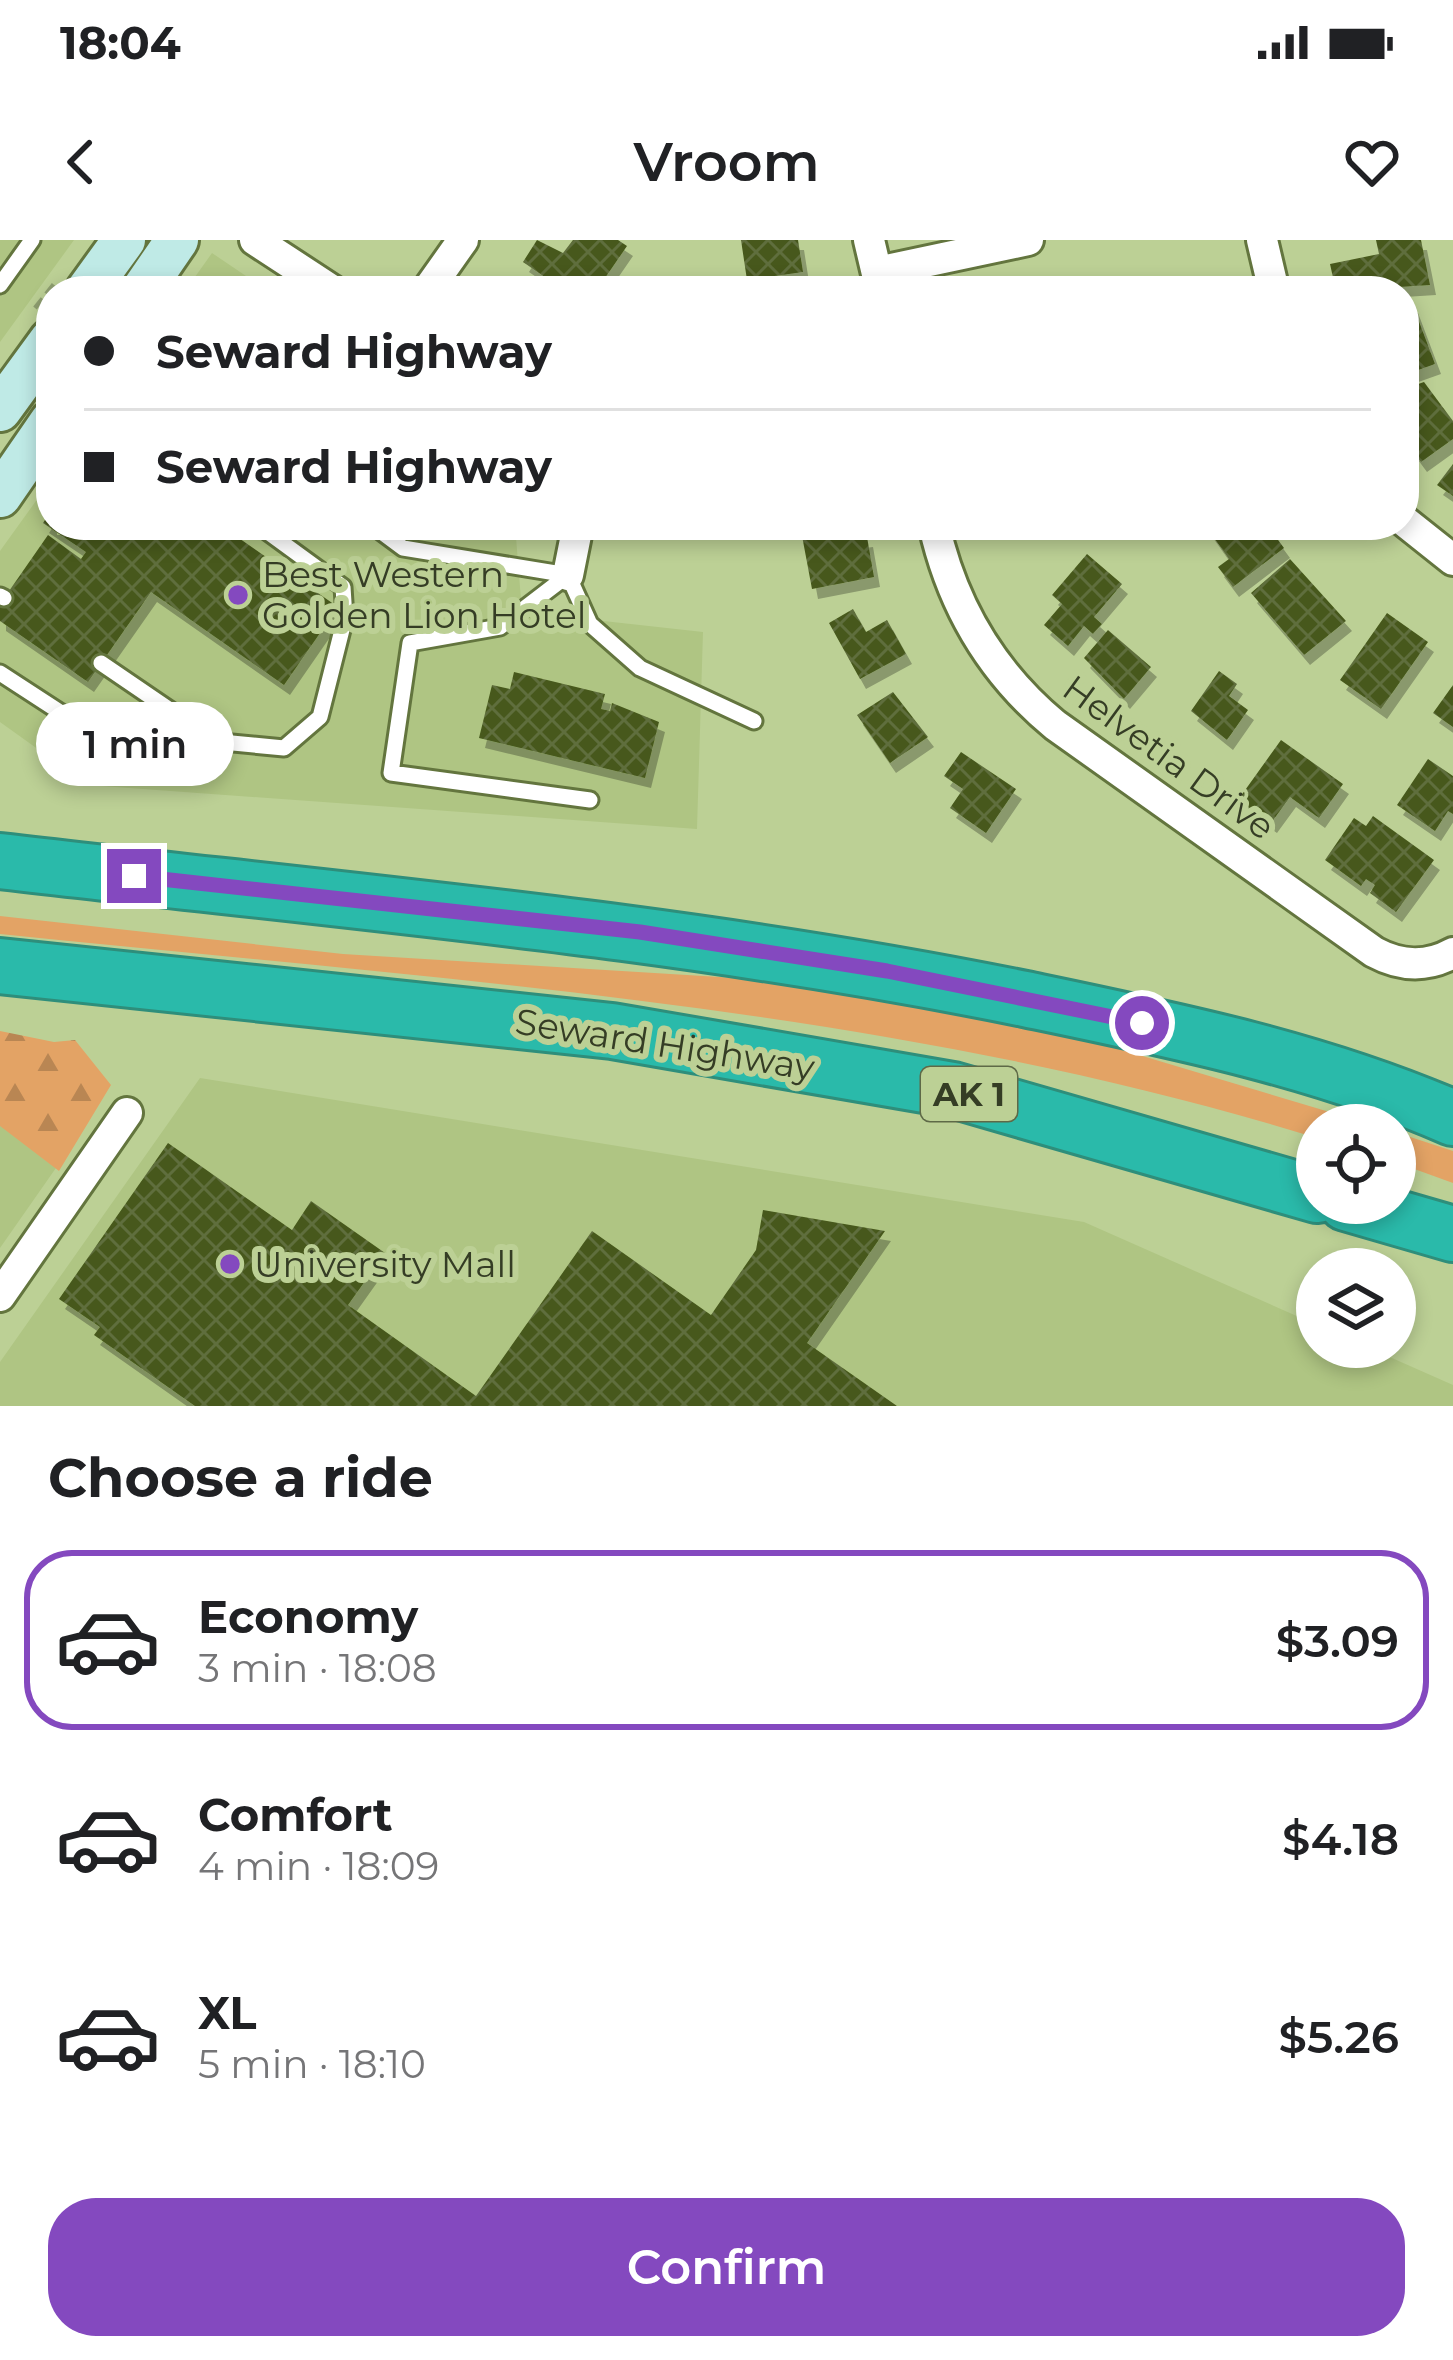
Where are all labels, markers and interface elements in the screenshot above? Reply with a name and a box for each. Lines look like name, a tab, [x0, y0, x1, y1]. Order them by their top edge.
text: 18:04	[60, 15, 181, 70]
icon: back	[48, 129, 114, 195]
text: Vroom	[633, 129, 820, 195]
icon: heart	[1339, 129, 1405, 195]
text: Seward Highway	[156, 324, 552, 379]
text: Seward Highway	[156, 439, 552, 494]
place label: Best Western Golden Lion Hotel	[262, 552, 586, 637]
marker: Best Western Golden Lion Hotel	[225, 582, 251, 608]
street label: Helvetia Drive	[1055, 666, 1283, 848]
callout: 1 min	[35, 702, 233, 786]
text: 1 min	[83, 720, 187, 768]
route end	[107, 849, 161, 903]
route start	[1115, 996, 1169, 1050]
street label: Seward Highway	[512, 999, 818, 1089]
road number: AK 1	[921, 1067, 1017, 1121]
map controls	[1296, 1104, 1416, 1368]
button: locate	[1296, 1104, 1416, 1224]
place label: University Mall	[254, 1242, 516, 1286]
button: layers	[1296, 1248, 1416, 1368]
marker: University Mall	[217, 1251, 243, 1277]
text: Choose a ride	[48, 1445, 433, 1511]
icon: car	[54, 1586, 162, 1694]
text: Economy	[198, 1589, 418, 1644]
text: $3.09	[1276, 1613, 1399, 1668]
text: 3 min · 18:08	[198, 1644, 437, 1692]
icon: car	[54, 1784, 162, 1892]
text: Comfort	[198, 1787, 393, 1842]
text: $4.18	[1282, 1811, 1399, 1866]
text: 4 min · 18:09	[198, 1842, 439, 1890]
icon: car	[54, 1982, 162, 2090]
text: XL	[198, 1985, 256, 2040]
text: $5.26	[1279, 2009, 1399, 2064]
text: 5 min · 18:10	[198, 2040, 426, 2088]
button: Confirm	[48, 2198, 1405, 2336]

